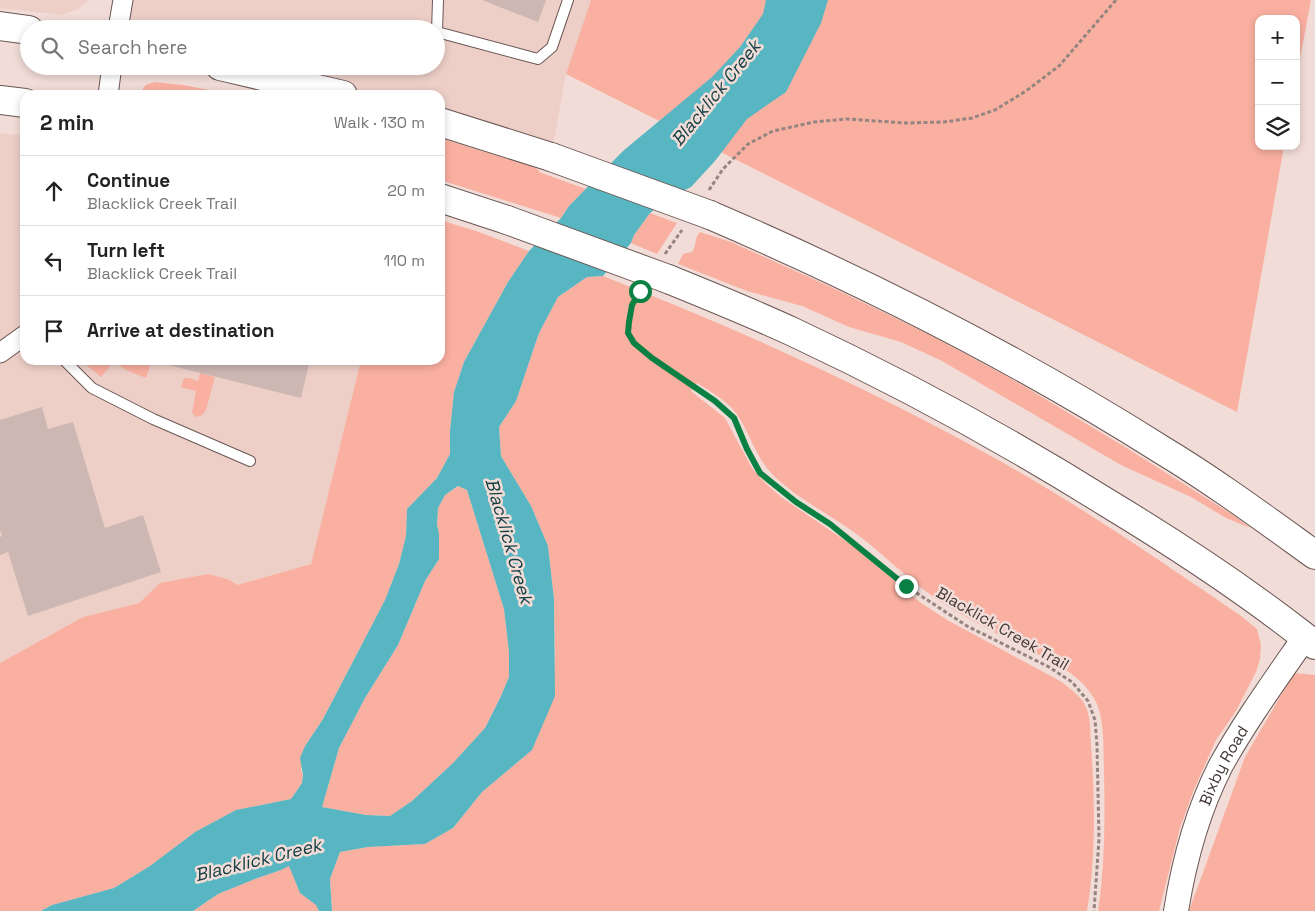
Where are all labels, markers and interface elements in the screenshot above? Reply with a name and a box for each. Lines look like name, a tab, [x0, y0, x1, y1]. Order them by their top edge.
map controls	[1255, 15, 1300, 150]
button: +	[1255, 15, 1300, 60]
search box	[20, 20, 445, 75]
water label: Blacklick Creek	[666, 33, 767, 150]
icon: search	[38, 34, 66, 62]
text: Search here	[78, 35, 188, 60]
button: −	[1255, 60, 1300, 105]
button: layers	[1255, 105, 1300, 150]
text: 2 min	[40, 109, 94, 136]
text: Walk · 130 m	[334, 112, 425, 133]
text: Continue	[87, 168, 170, 193]
icon: ahead	[40, 177, 68, 205]
text: 20 m	[387, 180, 425, 201]
text: Blacklick Creek Trail	[87, 193, 237, 214]
text: Turn left	[87, 238, 165, 263]
icon: left	[40, 247, 68, 275]
text: 110 m	[383, 250, 425, 271]
text: Blacklick Creek Trail	[87, 263, 237, 284]
route start	[629, 280, 652, 303]
icon: arrive	[40, 317, 68, 345]
text: Arrive at destination	[87, 318, 275, 343]
water label: Blacklick Creek	[481, 475, 539, 609]
route end	[895, 575, 918, 598]
street label: Blacklick Creek Trail	[933, 582, 1073, 675]
street label: Bixby Road	[1194, 722, 1253, 808]
water label: Blacklick Creek	[192, 832, 326, 886]

